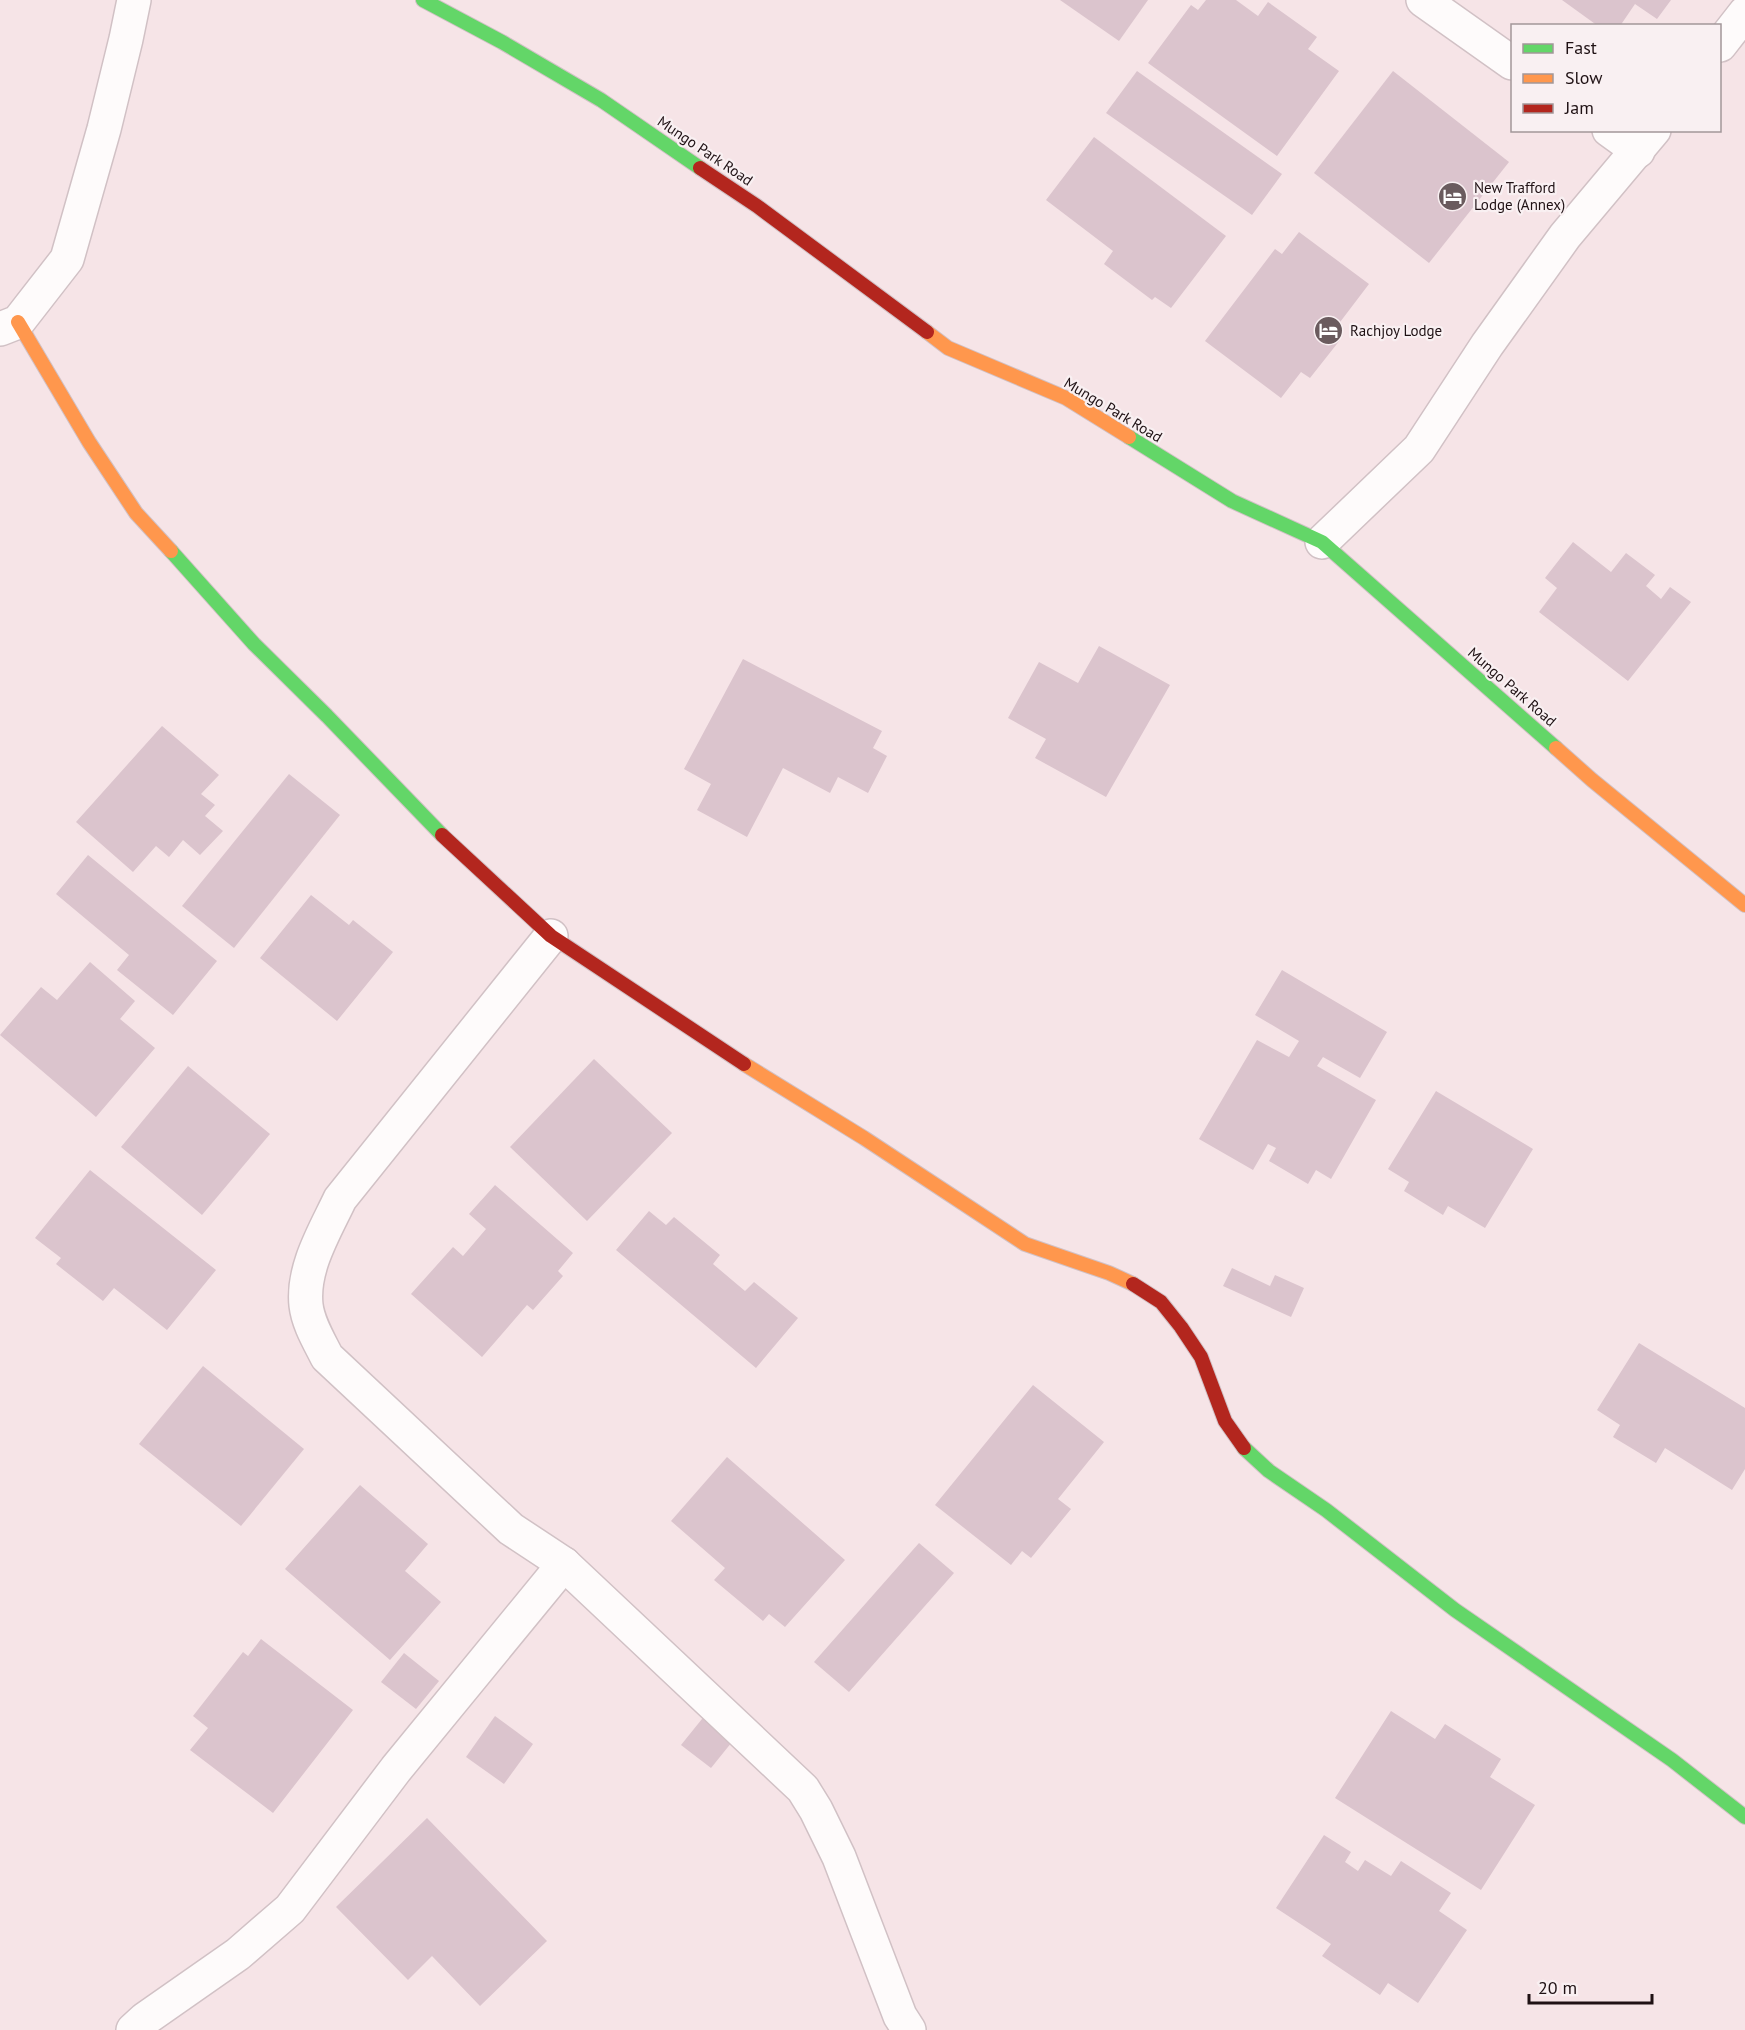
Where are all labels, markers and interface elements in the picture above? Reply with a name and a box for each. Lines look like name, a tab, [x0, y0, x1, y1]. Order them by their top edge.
legend	[1511, 24, 1721, 132]
text: Fast	[1565, 36, 1597, 59]
text: Slow	[1565, 66, 1603, 89]
text: Jam	[1564, 96, 1594, 119]
street label: Mungo Park Road	[654, 112, 757, 190]
place label: New Trafford Lodge (Annex)	[1474, 178, 1565, 214]
hotel icon: New Trafford Lodge (Annex)	[1437, 181, 1469, 213]
hotel icon: Rachjoy Lodge	[1313, 315, 1345, 347]
place label: Rachjoy Lodge	[1350, 321, 1442, 340]
street label: Mungo Park Road	[1061, 373, 1166, 446]
street label: Mungo Park Road	[1464, 643, 1561, 730]
scale bar	[1529, 1967, 1652, 2005]
text: 20 m	[1538, 1976, 1577, 1999]

